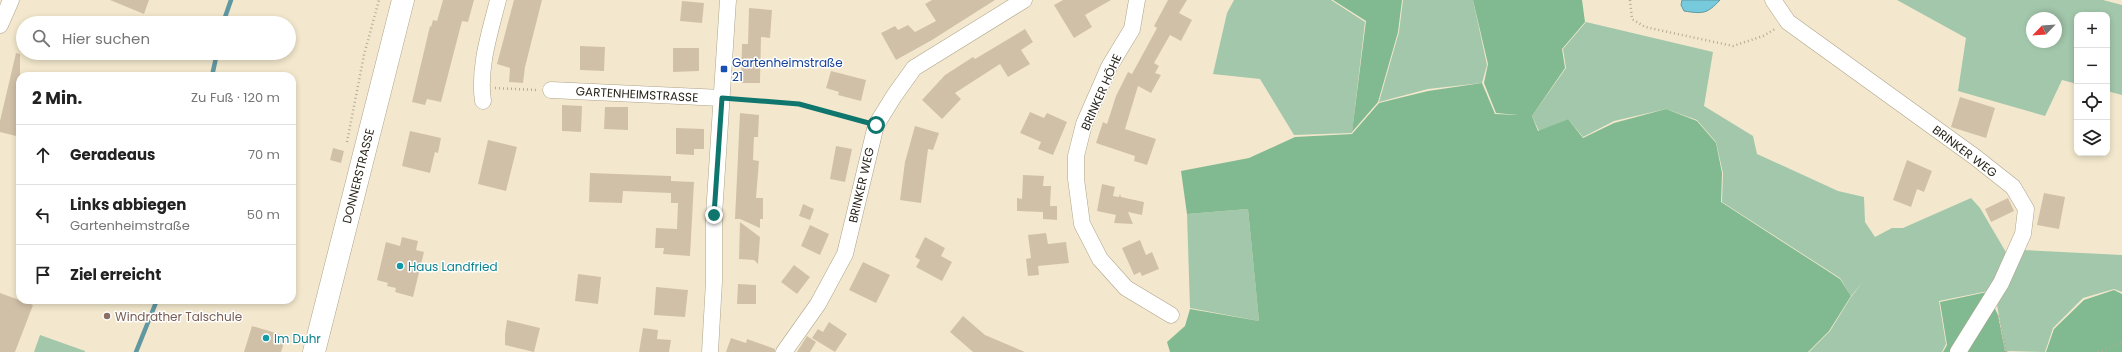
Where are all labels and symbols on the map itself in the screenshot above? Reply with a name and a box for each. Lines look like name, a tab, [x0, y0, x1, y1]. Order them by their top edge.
north arrow	[2026, 12, 2062, 48]
street label: BRINKER HÖHE	[1077, 51, 1125, 133]
place label: Gartenheimstraße 21	[732, 54, 843, 85]
marker: Gartenheimstraße 21	[719, 64, 729, 74]
street label: GARTENHEIMSTRASSE	[575, 82, 699, 106]
route start	[867, 116, 885, 134]
street label: BRINKER WEG	[1929, 121, 2001, 181]
street label: DONNERSTRASSE	[338, 127, 378, 225]
street label: BRINKER WEG	[844, 146, 878, 224]
route end	[705, 206, 723, 224]
place label: Haus Landfried	[408, 258, 498, 275]
marker: Haus Landfried	[395, 261, 405, 271]
place label: Windrather Talschule	[115, 308, 242, 325]
marker: Windrather Talschule	[102, 311, 112, 321]
place label: Im Duhr	[274, 330, 321, 347]
marker: Im Duhr	[261, 333, 271, 343]

